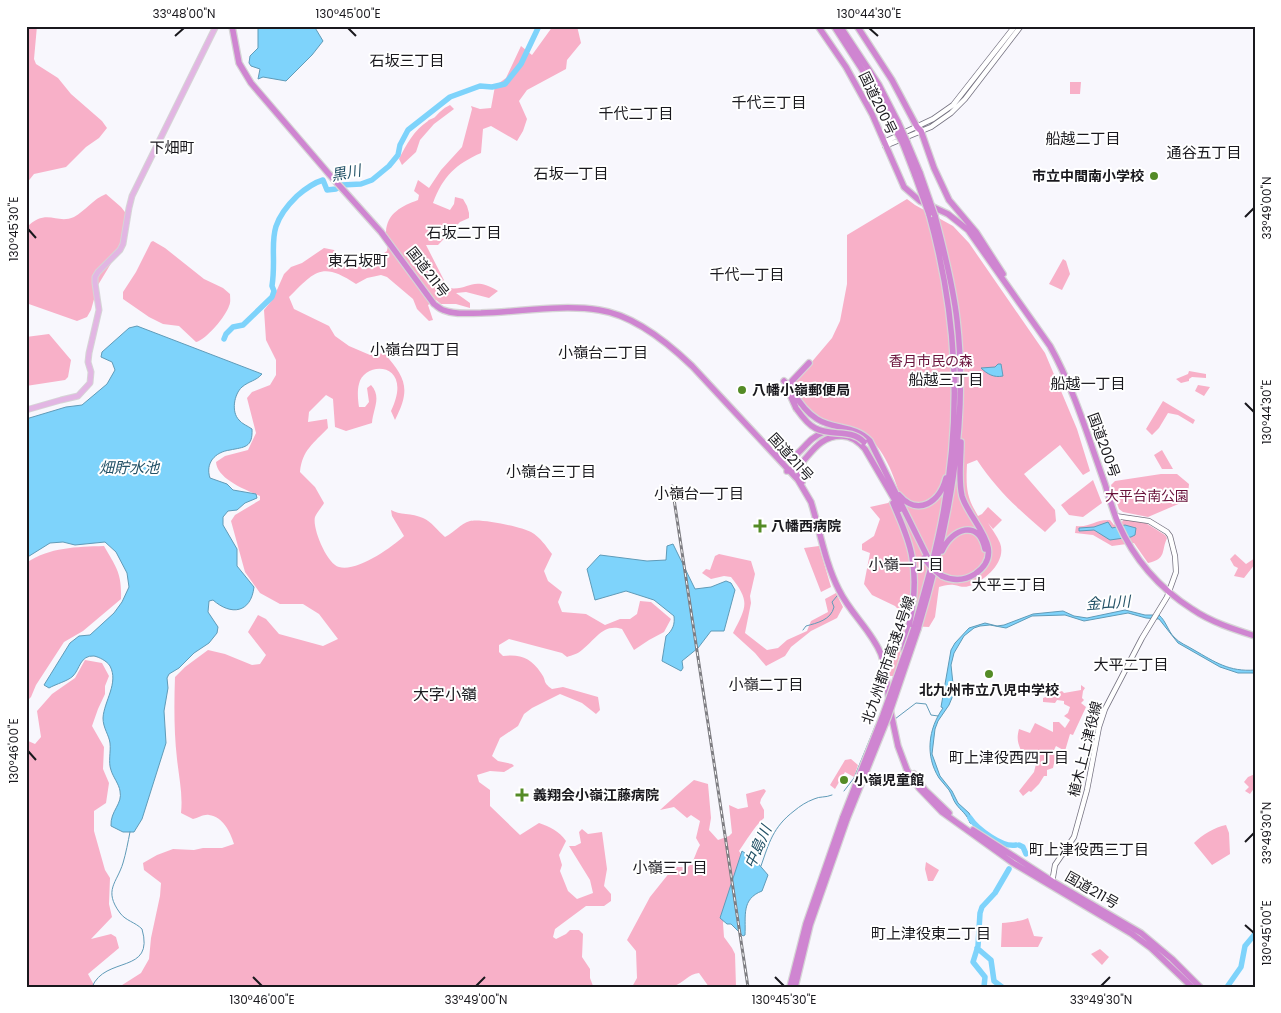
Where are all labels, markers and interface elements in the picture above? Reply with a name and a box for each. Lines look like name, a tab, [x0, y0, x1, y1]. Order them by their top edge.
text: 33°48'00"N	[152, 5, 216, 22]
text: 130°45'00"E	[315, 5, 381, 22]
text: 130°44'30"E	[837, 5, 901, 22]
district label: 石坂三丁目	[369, 50, 445, 71]
street label: 国道200号	[854, 68, 902, 138]
district label: 千代三丁目	[731, 92, 807, 113]
district label: 千代二丁目	[598, 103, 674, 124]
district label: 船越二丁目	[1045, 128, 1121, 149]
district label: 下畑町	[149, 137, 195, 158]
district label: 通谷五丁目	[1166, 142, 1242, 163]
water label: 黒川	[329, 159, 365, 186]
district label: 石坂一丁目	[533, 163, 609, 184]
place label: 市立中間南小学校	[1032, 166, 1144, 186]
marker: 市立中間南小学校	[1148, 170, 1160, 182]
text: 33°49'00"N	[1258, 176, 1275, 240]
text: 130°45'30"E	[5, 197, 22, 261]
district label: 石坂二丁目	[426, 222, 502, 243]
street label: 国道211号	[402, 243, 454, 301]
district label: 東石坂町	[328, 250, 388, 271]
district label: 千代一丁目	[709, 264, 785, 285]
district label: 小嶺台四丁目	[370, 339, 460, 360]
district label: 小嶺台二丁目	[558, 342, 648, 363]
park label: 香月市民の森	[889, 351, 973, 371]
district label: 船越三丁目	[908, 369, 984, 390]
district label: 船越一丁目	[1050, 373, 1126, 394]
place label: 八幡小嶺郵便局	[752, 380, 850, 400]
text: 130°44'30"E	[1258, 380, 1275, 444]
marker: 八幡小嶺郵便局	[736, 384, 748, 396]
street label: 国道200号	[1083, 410, 1125, 480]
street label: 国道211号	[764, 428, 818, 486]
water label: 畑貯水池	[99, 457, 161, 478]
district label: 小嶺台三丁目	[506, 461, 596, 482]
district label: 小嶺台一丁目	[654, 483, 744, 504]
park label: 大平台南公園	[1105, 486, 1189, 506]
place label: 八幡西病院	[771, 516, 841, 536]
marker: 八幡西病院	[753, 519, 767, 533]
district label: 小嶺一丁目	[868, 554, 944, 575]
district label: 大平三丁目	[971, 574, 1047, 595]
water label: 金山川	[1085, 590, 1133, 615]
street label: 北九州都市高速4号線	[857, 593, 919, 727]
district label: 大平二丁目	[1093, 654, 1169, 675]
marker: 北九州市立八児中学校	[983, 668, 995, 680]
district label: 小嶺二丁目	[728, 674, 804, 695]
place label: 北九州市立八児中学校	[919, 680, 1059, 700]
district label: 大字小嶺	[413, 683, 477, 706]
street label: 植木上上津役線	[1063, 699, 1107, 799]
text: 130°46'00"E	[5, 718, 22, 784]
district label: 町上津役西四丁目	[949, 747, 1069, 768]
place label: 小嶺児童館	[854, 770, 924, 790]
marker: 小嶺児童館	[838, 774, 850, 786]
place label: 義翔会小嶺江藤病院	[533, 785, 659, 805]
marker: 義翔会小嶺江藤病院	[515, 788, 529, 802]
text: 33°49'30"N	[1258, 802, 1275, 864]
water label: 中島川	[739, 820, 777, 872]
district label: 町上津役西三丁目	[1029, 839, 1149, 860]
district label: 小嶺三丁目	[632, 857, 708, 878]
street label: 国道211号	[1061, 867, 1123, 913]
text: 130°45'00"E	[1258, 900, 1275, 966]
district label: 町上津役東二丁目	[871, 923, 991, 944]
text: 130°46'00"E	[229, 991, 295, 1008]
text: 33°49'00"N	[444, 991, 508, 1008]
text: 130°45'30"E	[752, 991, 816, 1008]
text: 33°49'30"N	[1070, 991, 1132, 1008]

